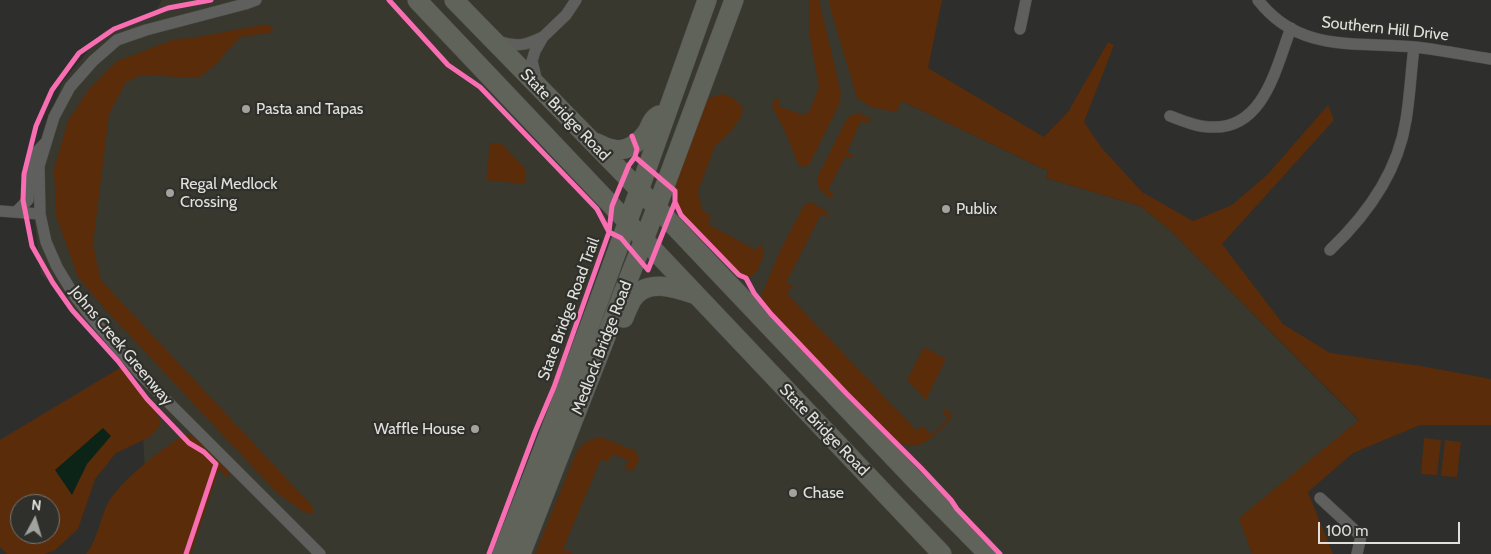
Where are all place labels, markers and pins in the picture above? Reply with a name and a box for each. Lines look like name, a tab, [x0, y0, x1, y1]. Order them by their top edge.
place label: Pasta and Tapas	[256, 99, 363, 119]
marker: Pasta and Tapas	[240, 103, 252, 115]
place label: Regal Medlock Crossing	[180, 174, 277, 212]
marker: Regal Medlock Crossing	[164, 187, 176, 199]
place label: Publix	[956, 199, 997, 219]
marker: Publix	[940, 203, 952, 215]
place label: Waffle House	[374, 419, 465, 439]
marker: Waffle House	[469, 423, 481, 435]
place label: Chase	[803, 483, 844, 503]
marker: Chase	[787, 487, 799, 499]

